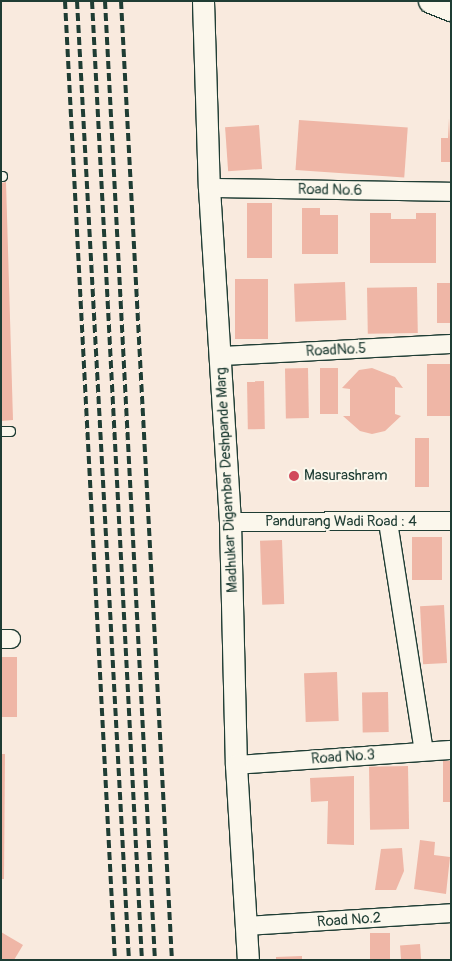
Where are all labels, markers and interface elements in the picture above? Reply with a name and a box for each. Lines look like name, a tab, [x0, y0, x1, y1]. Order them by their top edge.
street label: Road No.6	[298, 180, 362, 200]
street label: RoadNo.5	[305, 339, 367, 361]
street label: Madhukar Digambar Deshpande Marg	[212, 367, 242, 593]
place label: Masurashram	[304, 467, 387, 485]
marker: Masurashram	[288, 470, 300, 482]
street label: Pandurang Wadi Road : 4	[265, 513, 417, 531]
street label: Road No.3	[310, 746, 376, 768]
street label: Road No.2	[316, 909, 382, 931]

